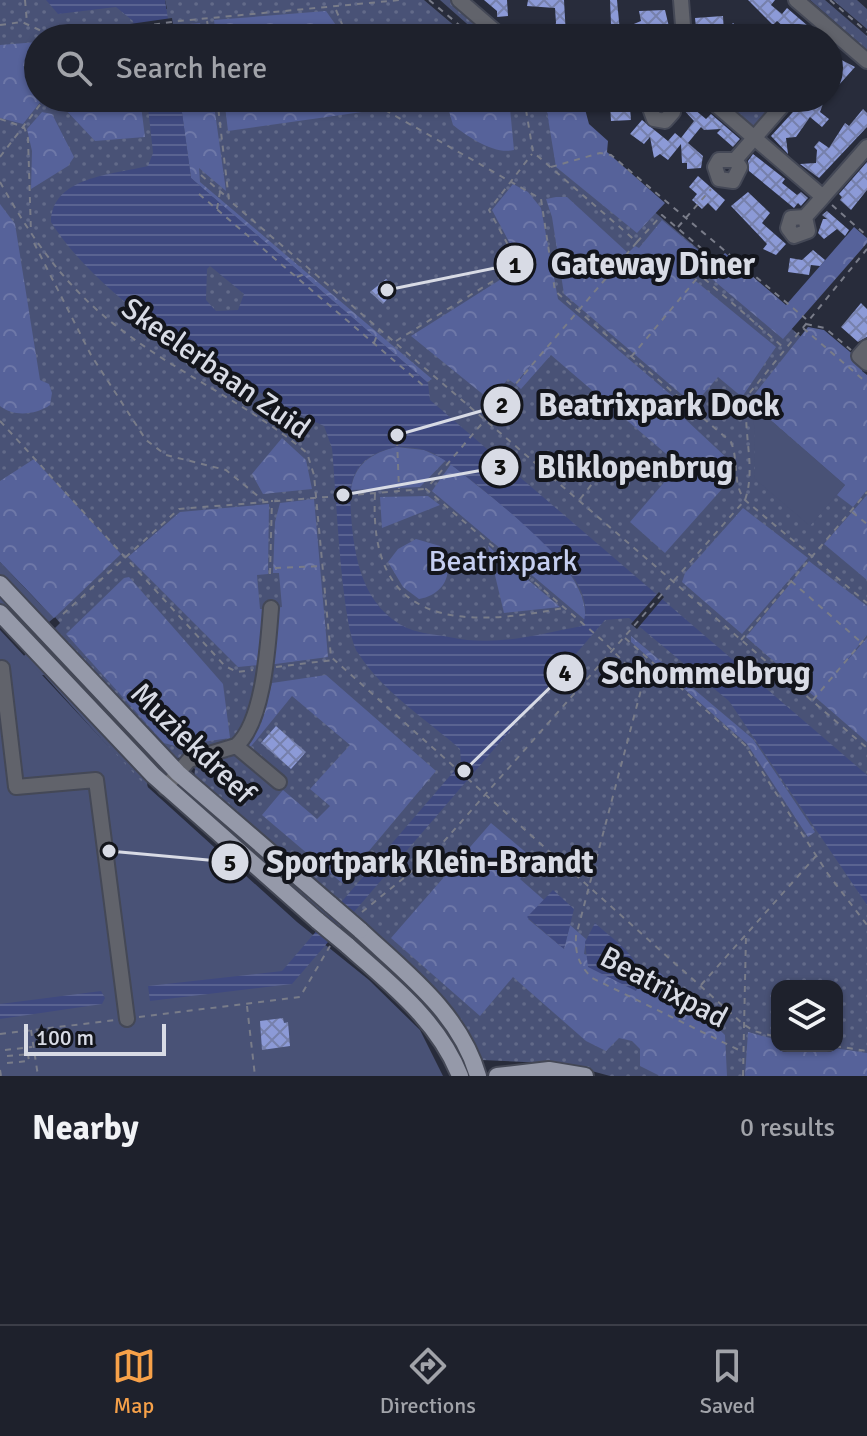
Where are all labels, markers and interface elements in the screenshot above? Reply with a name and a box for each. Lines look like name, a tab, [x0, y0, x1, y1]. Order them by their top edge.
search box	[24, 24, 843, 112]
icon: search	[52, 46, 96, 90]
text: Search here	[116, 50, 267, 87]
callout: Gateway Diner	[495, 236, 771, 292]
text: Gateway Diner	[551, 245, 756, 284]
text: 1	[509, 250, 522, 280]
street label: Skeelerbaan Zuid	[114, 290, 317, 447]
callout: Beatrixpark Dock	[482, 377, 796, 433]
text: Beatrixpark Dock	[538, 386, 780, 425]
text: 2	[496, 390, 508, 420]
callout: Bliklopenbrug	[480, 439, 749, 495]
text: Bliklopenbrug	[537, 448, 733, 487]
text: 3	[494, 452, 506, 482]
park label: Beatrixpark	[428, 543, 578, 580]
callout: Schommelbrug	[545, 645, 826, 701]
text: Schommelbrug	[601, 654, 811, 693]
text: 4	[559, 658, 572, 688]
street label: Muziekdreef	[123, 675, 264, 813]
callout: Sportpark Klein-Brandt	[210, 834, 610, 890]
text: Sportpark Klein-Brandt	[266, 843, 594, 882]
text: 5	[224, 848, 236, 878]
street label: Beatrixpad	[594, 939, 734, 1036]
map controls	[771, 980, 843, 1052]
button: layers	[771, 980, 843, 1052]
scale bar	[24, 1020, 166, 1056]
text: 100 m	[36, 1024, 94, 1051]
text: Nearby	[32, 1107, 139, 1149]
text: 0 results	[740, 1112, 835, 1144]
tab: Map	[112, 1344, 156, 1419]
tab: Directions	[380, 1344, 476, 1419]
tab: Saved	[700, 1344, 755, 1419]

